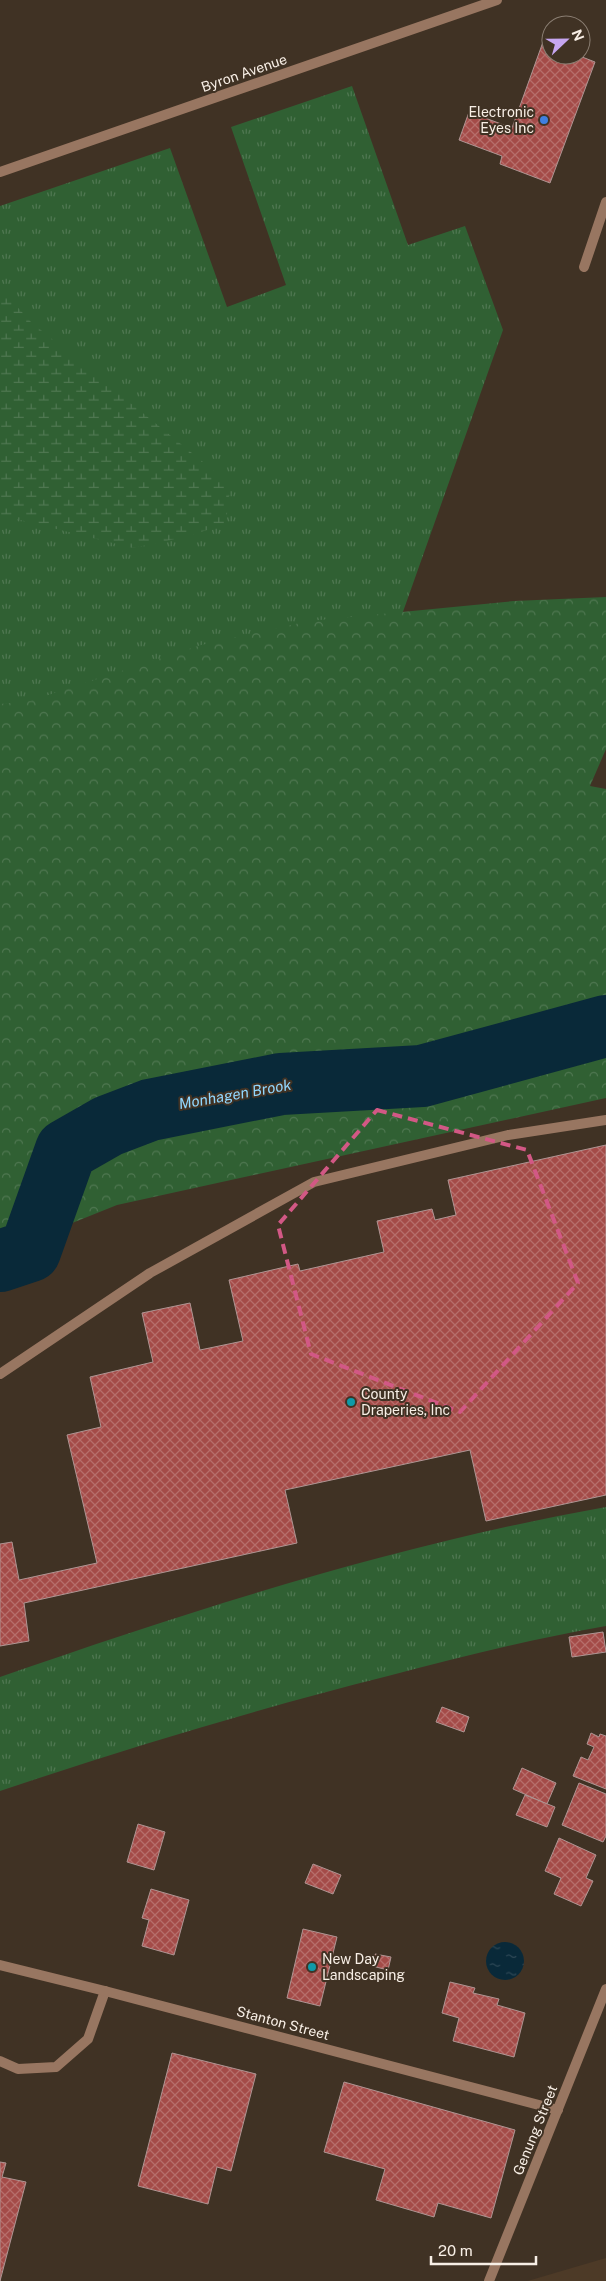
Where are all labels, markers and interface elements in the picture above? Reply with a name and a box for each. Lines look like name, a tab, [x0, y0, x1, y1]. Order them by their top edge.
north arrow	[541, 15, 591, 65]
text: N	[569, 27, 588, 43]
street label: Byron Avenue	[199, 51, 289, 95]
place label: Electronic Eyes Inc	[469, 104, 534, 136]
marker: Electronic Eyes Inc	[538, 114, 550, 126]
water label: Monhagen Brook	[177, 1076, 293, 1112]
place label: County Draperies, Inc	[361, 1386, 450, 1418]
marker: County Draperies, Inc	[345, 1396, 357, 1408]
place label: New Day Landscaping	[322, 1951, 405, 1983]
marker: New Day Landscaping	[306, 1961, 318, 1973]
street label: Stanton Street	[235, 2003, 331, 2043]
street label: Genung Street	[510, 2083, 560, 2177]
scale bar	[431, 2234, 536, 2266]
text: 20 m	[438, 2242, 473, 2259]

